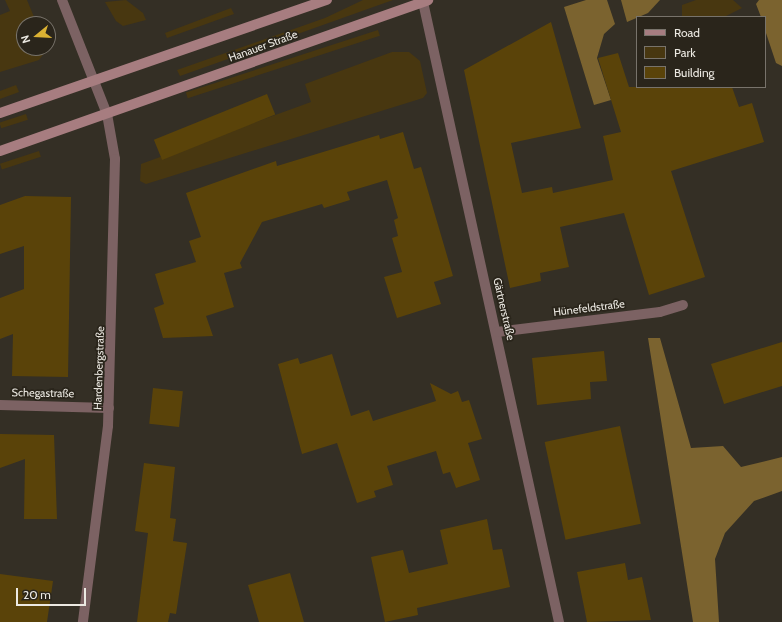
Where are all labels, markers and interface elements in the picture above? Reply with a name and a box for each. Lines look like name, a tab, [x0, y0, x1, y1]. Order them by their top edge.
north arrow	[16, 16, 56, 56]
legend	[636, 16, 766, 88]
text: Road	[674, 25, 700, 40]
street label: Hanauer Straße	[227, 27, 299, 65]
text: N	[18, 34, 33, 45]
text: Park	[674, 45, 696, 60]
text: Building	[674, 65, 715, 80]
street label: Gärtnerstraße	[490, 276, 518, 342]
street label: Hünefeldstraße	[553, 297, 625, 319]
street label: Hardenbergstraße	[91, 326, 107, 410]
street label: Schegastraße	[12, 386, 74, 400]
scale bar	[18, 580, 88, 606]
text: 20 m	[23, 587, 51, 602]

